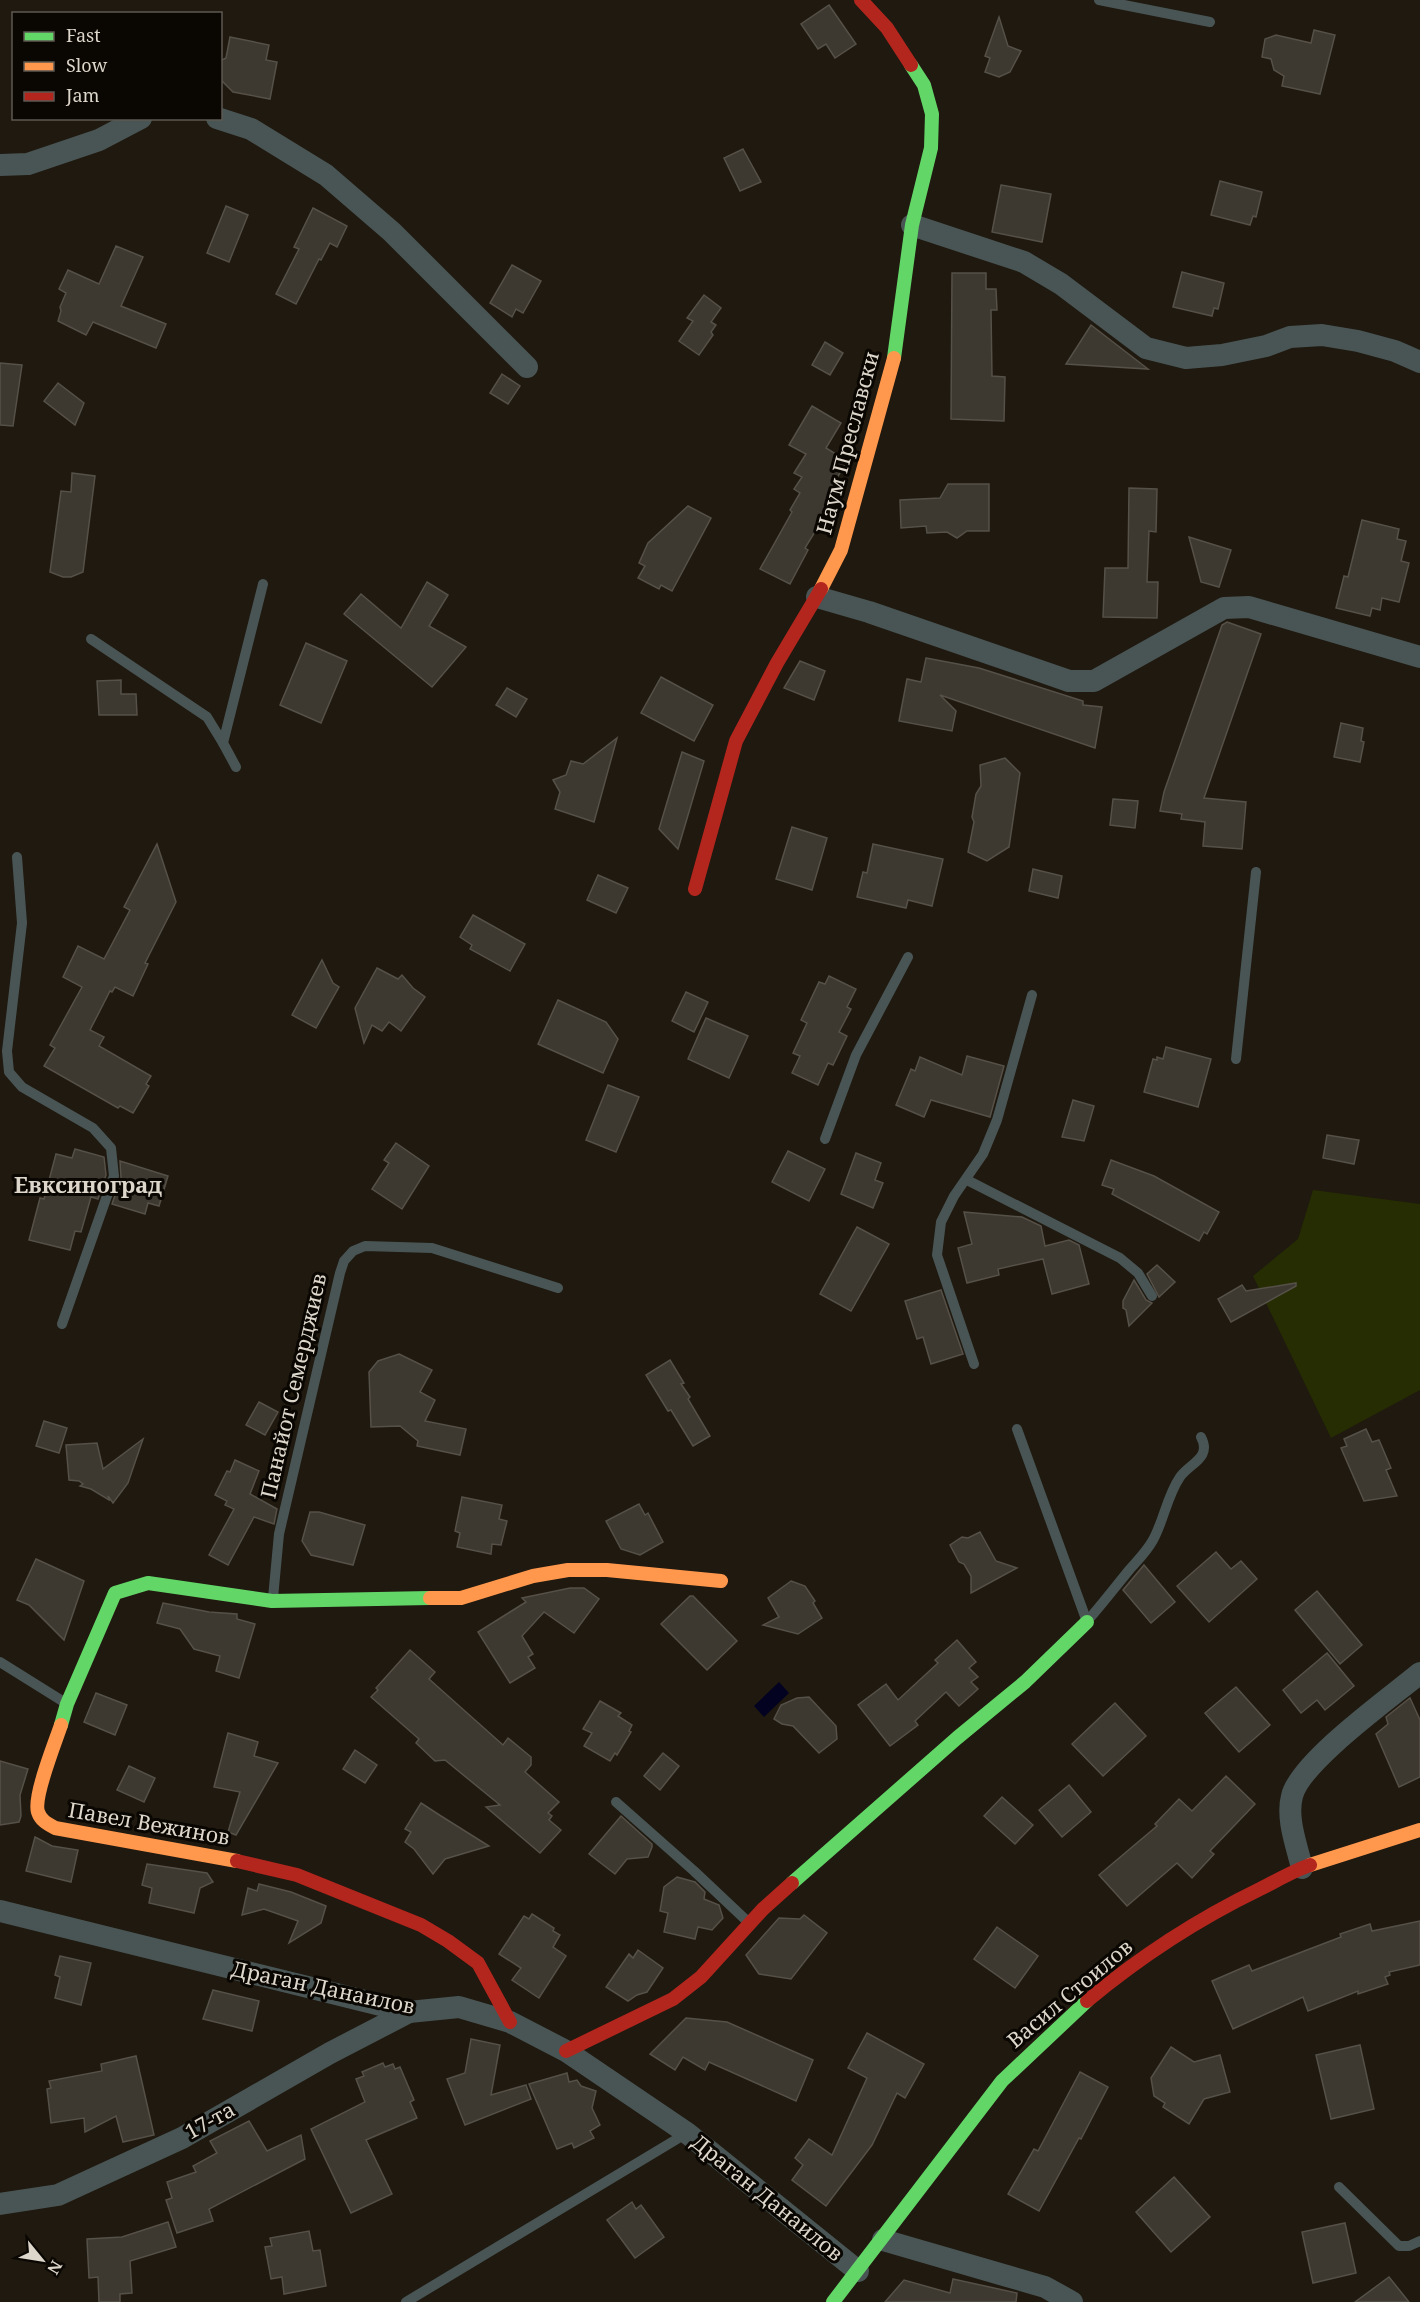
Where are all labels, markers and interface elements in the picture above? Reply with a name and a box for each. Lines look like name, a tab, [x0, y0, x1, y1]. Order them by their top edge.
legend	[12, 12, 222, 120]
text: Fast	[66, 23, 101, 47]
text: Slow	[66, 53, 108, 77]
text: Jam	[65, 83, 100, 107]
street label: Наум Преславски	[809, 348, 885, 537]
district label: Евксиноград	[14, 1169, 162, 1199]
street label: Панайот Семерджиев	[253, 1270, 333, 1501]
street label: Павел Вежинов	[66, 1795, 232, 1851]
street label: Васил Стоилов	[1001, 1933, 1138, 2054]
street label: Драган Данаилов	[229, 1954, 417, 2020]
street label: 17-та	[180, 2095, 240, 2145]
street label: Драган Данаилов	[686, 2128, 849, 2267]
north arrow	[12, 2230, 72, 2290]
text: N	[42, 2257, 68, 2279]

